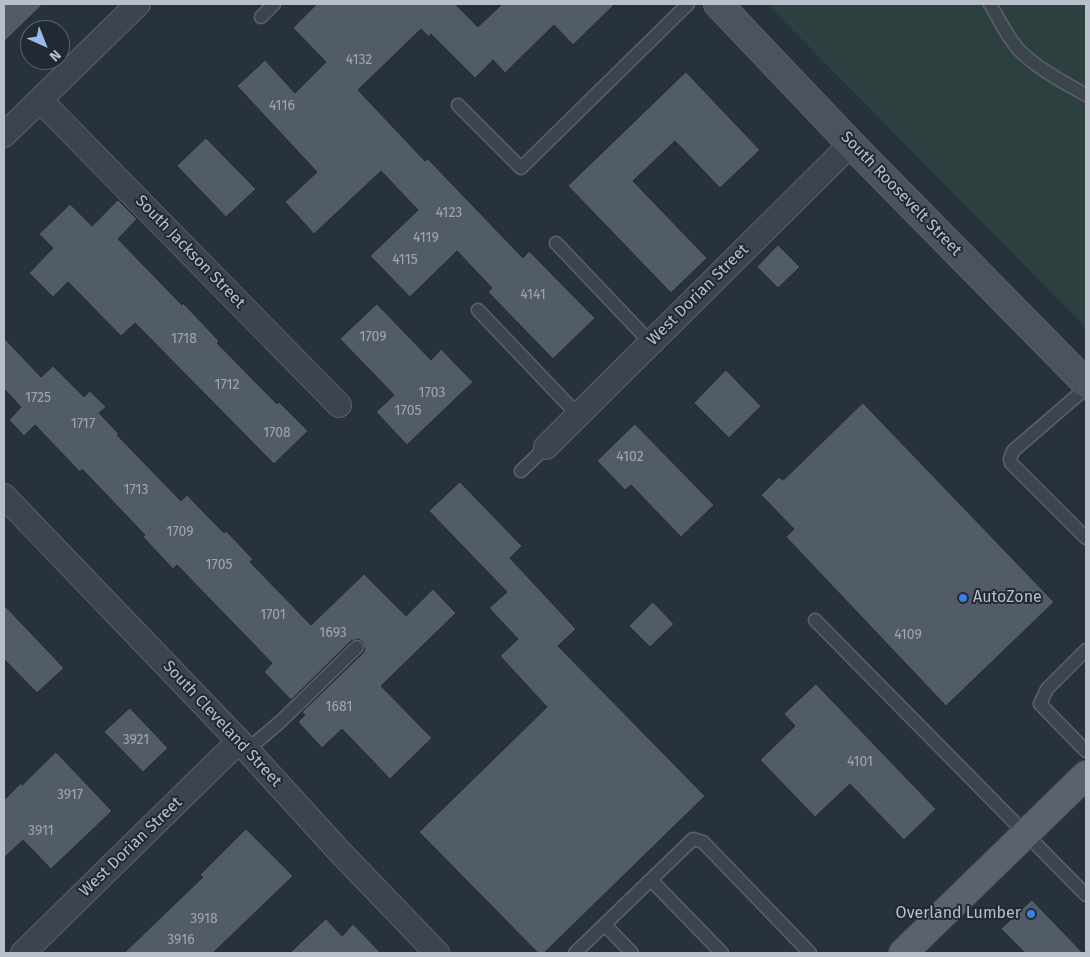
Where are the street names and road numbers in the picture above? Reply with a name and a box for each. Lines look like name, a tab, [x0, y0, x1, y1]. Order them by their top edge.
street label: South Roosevelt Street	[837, 128, 965, 260]
street label: South Jackson Street	[131, 191, 249, 313]
street label: West Dorian Street	[643, 240, 753, 350]
street label: South Cleveland Street	[159, 657, 285, 791]
street label: West Dorian Street	[76, 793, 186, 901]

